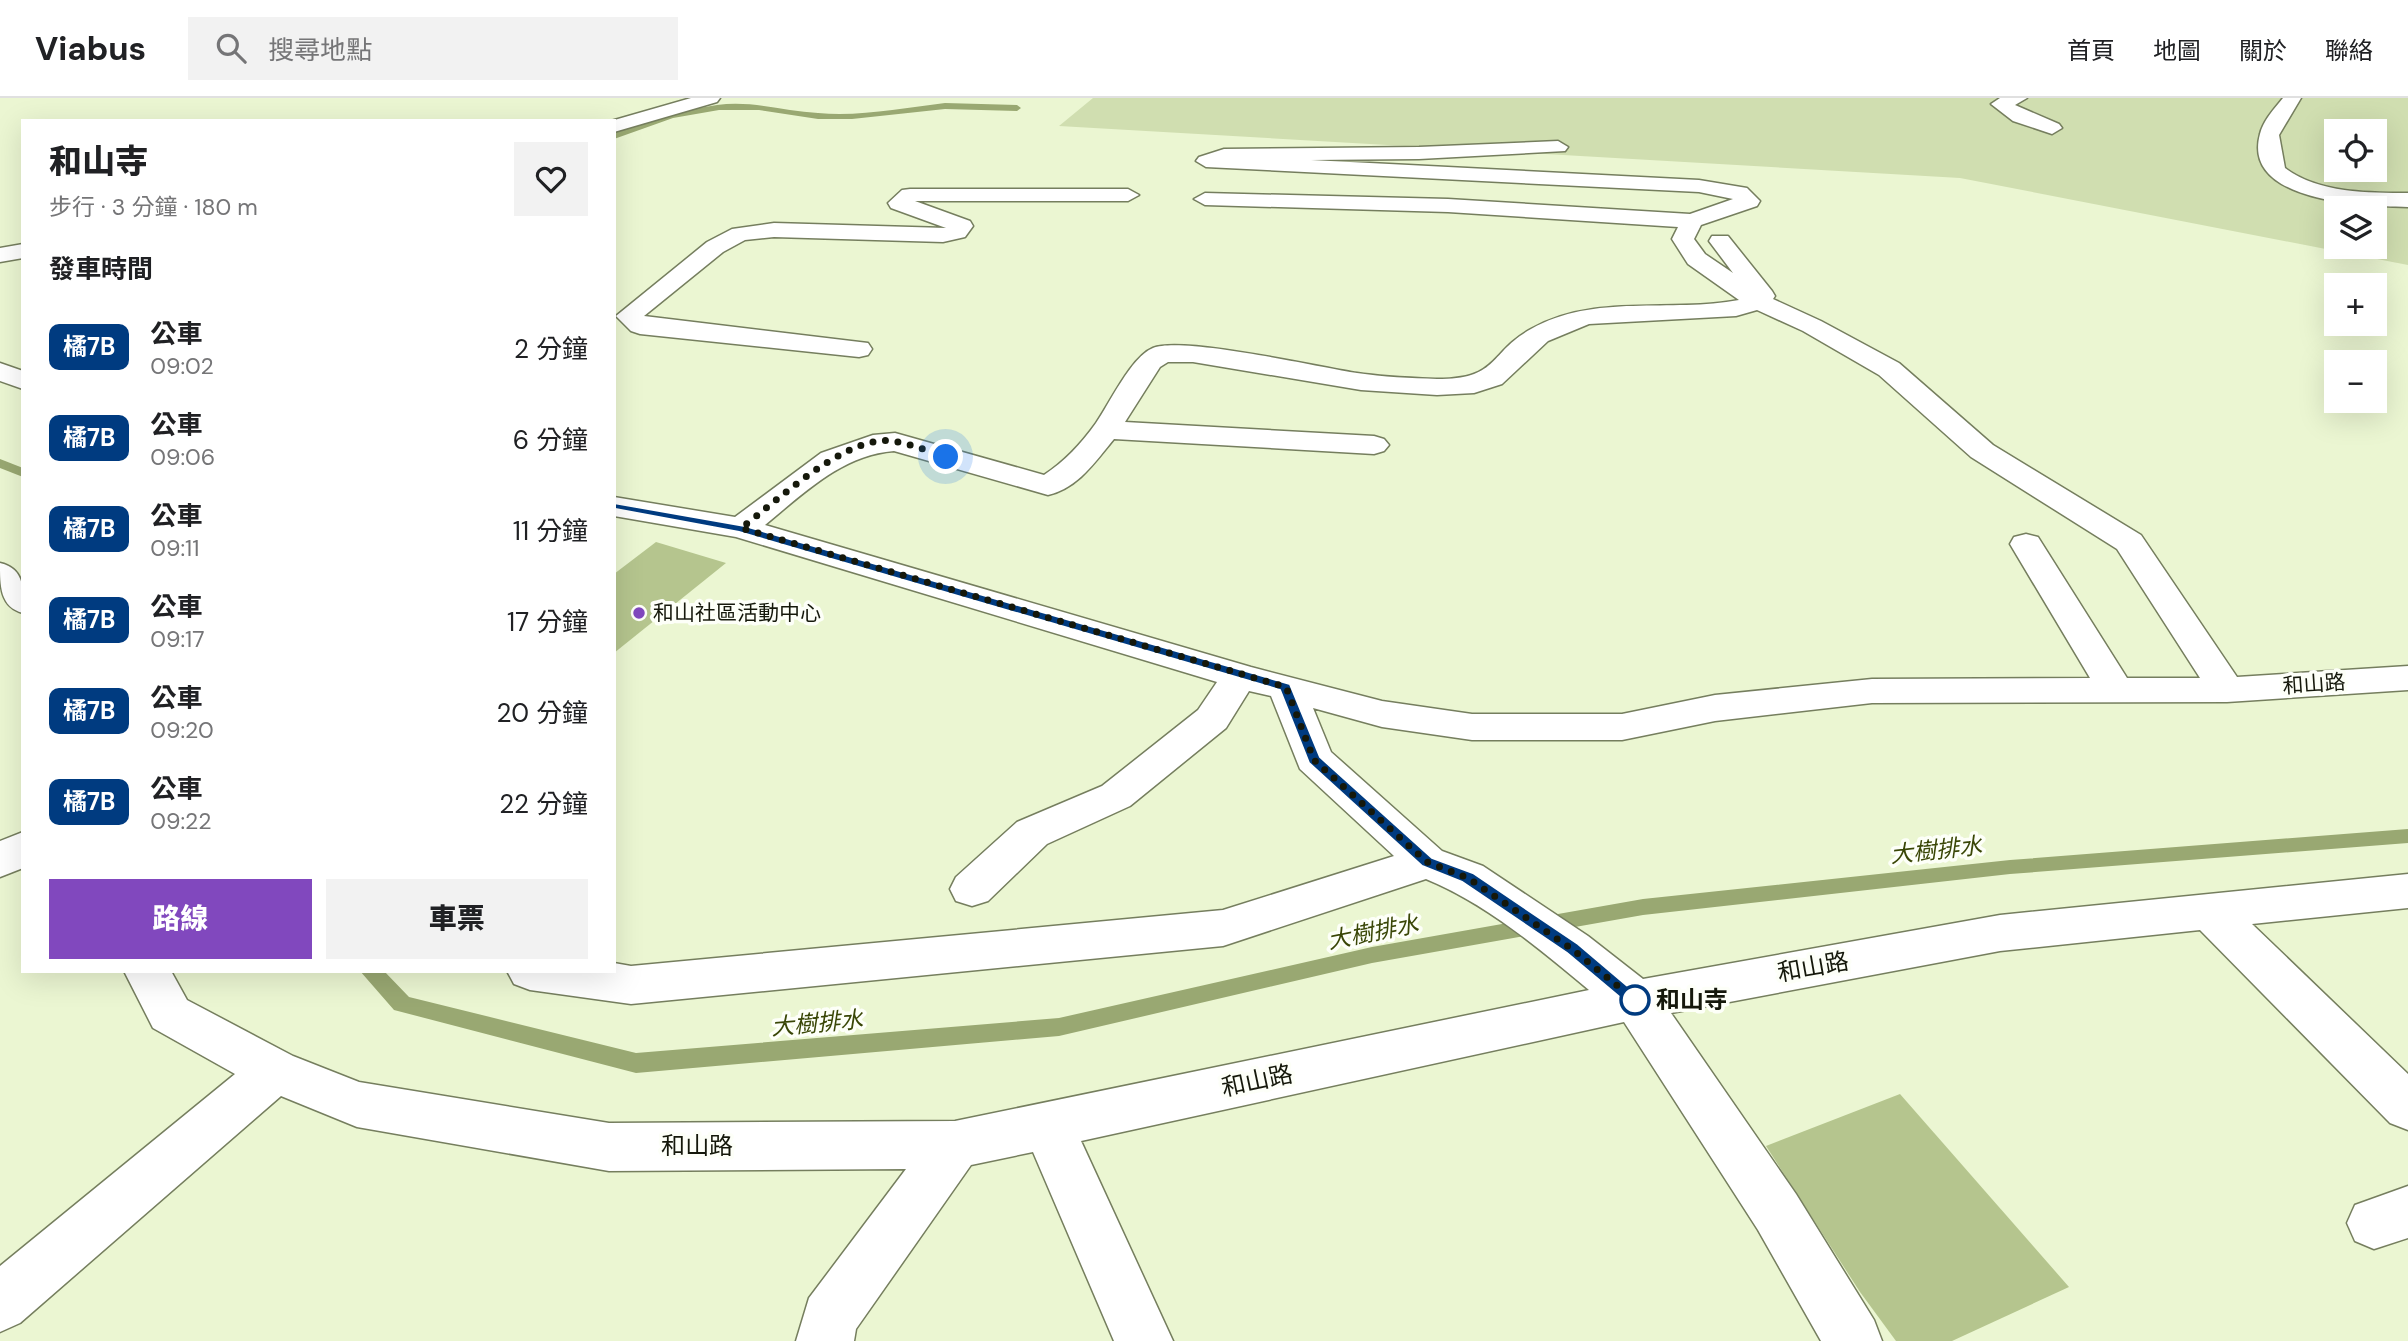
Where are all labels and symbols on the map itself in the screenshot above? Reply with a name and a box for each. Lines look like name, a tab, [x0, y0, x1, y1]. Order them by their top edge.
your location	[928, 439, 963, 474]
place label: 和山社區活動中心	[653, 599, 821, 627]
marker: 和山社區活動中心	[631, 605, 647, 621]
street label: 和山路	[2282, 668, 2346, 700]
water label: 大樹排水	[1889, 830, 1984, 870]
water label: 大樹排水	[1325, 908, 1422, 956]
street label: 和山路	[1775, 945, 1851, 988]
place label: 和山寺	[1656, 984, 1728, 1015]
marker: 和山寺	[1620, 985, 1650, 1015]
water label: 大樹排水	[770, 1004, 865, 1042]
street label: 和山路	[1218, 1058, 1295, 1103]
street label: 和山路	[661, 1130, 733, 1161]

